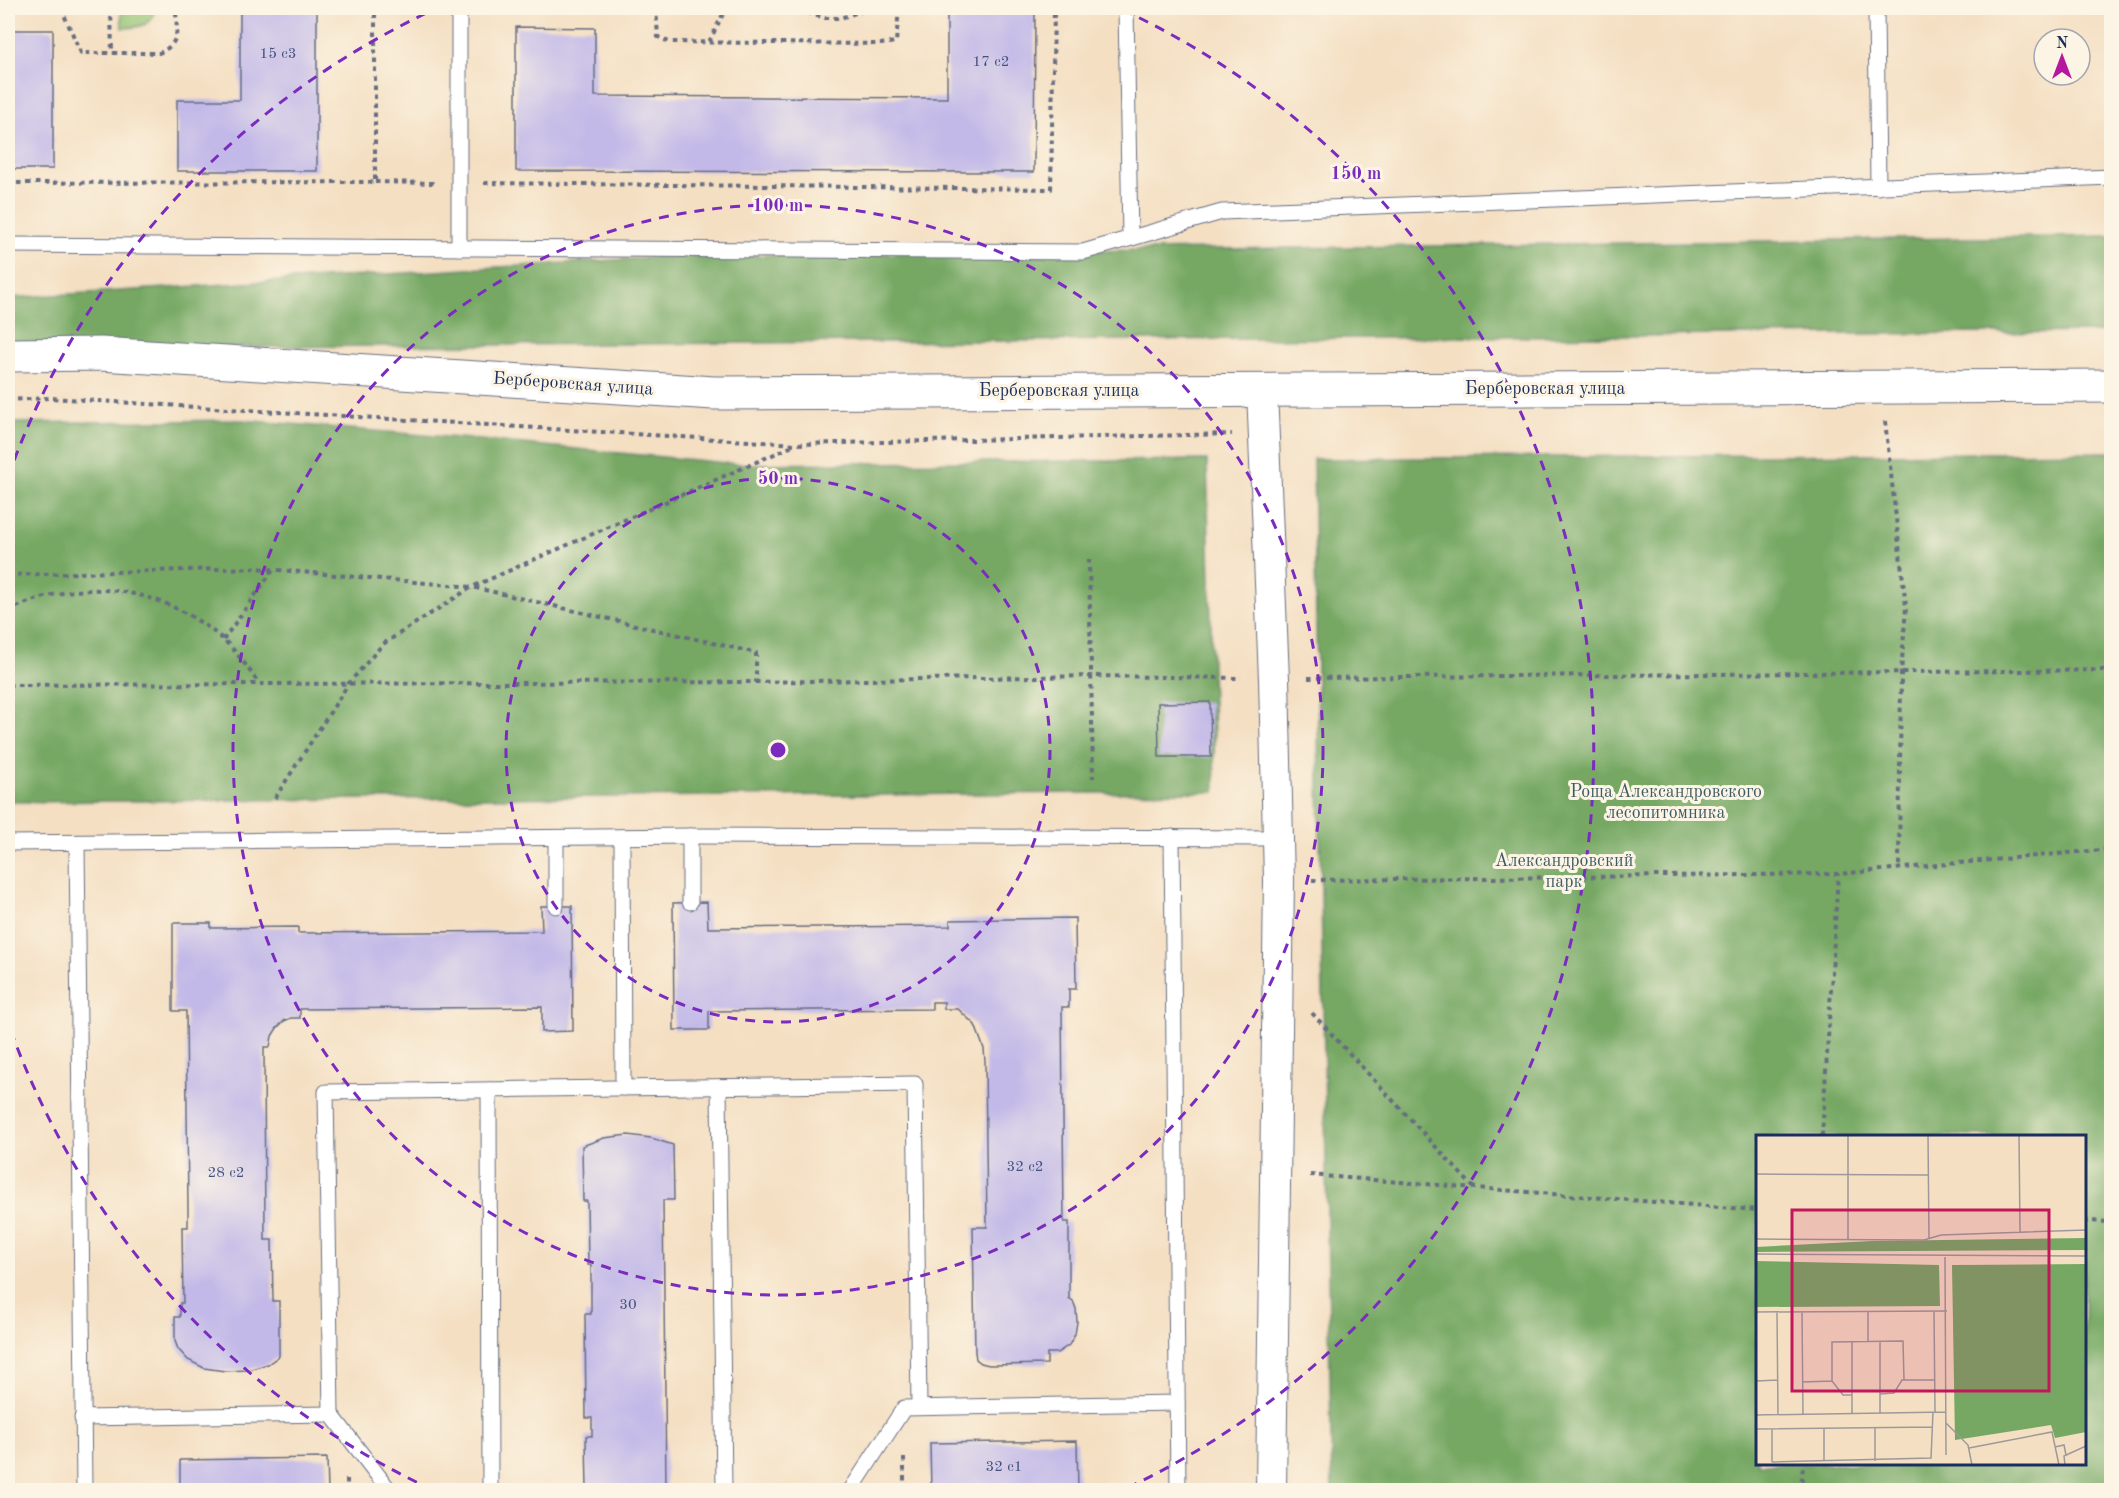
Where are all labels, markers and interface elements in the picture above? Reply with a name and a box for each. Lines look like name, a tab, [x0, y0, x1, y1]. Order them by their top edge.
north arrow	[2032, 27, 2092, 87]
text: N	[2056, 36, 2069, 52]
house number: 15 с3	[260, 47, 296, 62]
house number: 17 с2	[973, 55, 1009, 70]
text: 150 m	[1331, 165, 1381, 183]
text: 100 m	[753, 197, 803, 215]
street label: Берберовская улица	[492, 369, 654, 399]
street label: Берберовская улица	[1465, 380, 1625, 398]
street label: Берберовская улица	[979, 382, 1139, 400]
text: 50 m	[758, 470, 798, 488]
centre of rings	[768, 740, 788, 760]
park label: Роща Александровского лесопитомника	[1570, 783, 1762, 822]
park label: Александровский парк	[1495, 852, 1633, 891]
inset map	[1756, 1135, 2086, 1465]
house number: 32 с2	[1007, 1160, 1043, 1175]
house number: 28 с2	[208, 1166, 244, 1181]
house number: 30	[619, 1298, 637, 1313]
house number: 32 с1	[986, 1460, 1022, 1475]

